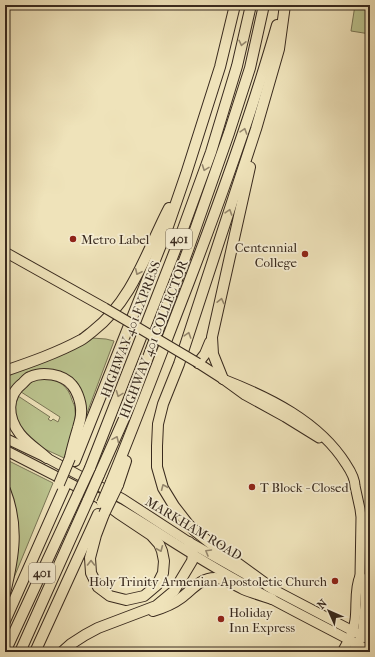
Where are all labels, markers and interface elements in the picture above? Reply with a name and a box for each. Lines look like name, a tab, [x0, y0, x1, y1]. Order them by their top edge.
one-way arrow	[239, 40, 247, 46]
one-way arrow	[239, 128, 248, 135]
one-way arrow	[202, 164, 210, 171]
one-way arrow	[224, 208, 233, 215]
road number: 401	[166, 229, 192, 249]
place label: Metro Label	[81, 232, 150, 247]
marker: Metro Label	[68, 234, 78, 244]
place label: Centennial College	[235, 240, 298, 270]
marker: Centennial College	[300, 249, 310, 259]
street label: HIGHWAY 401 COLLECTOR	[116, 257, 191, 420]
street label: HIGHWAY 401 EXPRESS	[97, 258, 164, 400]
one-way arrow	[135, 268, 143, 275]
one-way arrow	[216, 298, 224, 304]
one-way arrow	[183, 332, 192, 339]
one-way arrow	[116, 390, 124, 397]
one-way arrow	[111, 436, 119, 444]
place label: T Block - Closed	[260, 480, 350, 495]
marker: T Block - Closed	[247, 482, 257, 492]
one-way arrow	[161, 483, 169, 491]
street label: MARKHAM ROAD	[143, 494, 245, 563]
one-way arrow	[156, 546, 164, 553]
one-way arrow	[205, 550, 212, 557]
one-way arrow	[87, 560, 95, 566]
road number: 401	[29, 563, 55, 583]
place label: Holy Trinity Armenian Apostoletic Church	[89, 574, 328, 589]
marker: Holy Trinity Armenian Apostoletic Church	[330, 576, 340, 586]
north arrow	[309, 591, 349, 631]
text: N	[315, 596, 330, 612]
place label: Holiday Inn Express	[229, 605, 295, 635]
marker: Holiday Inn Express	[216, 614, 226, 624]

